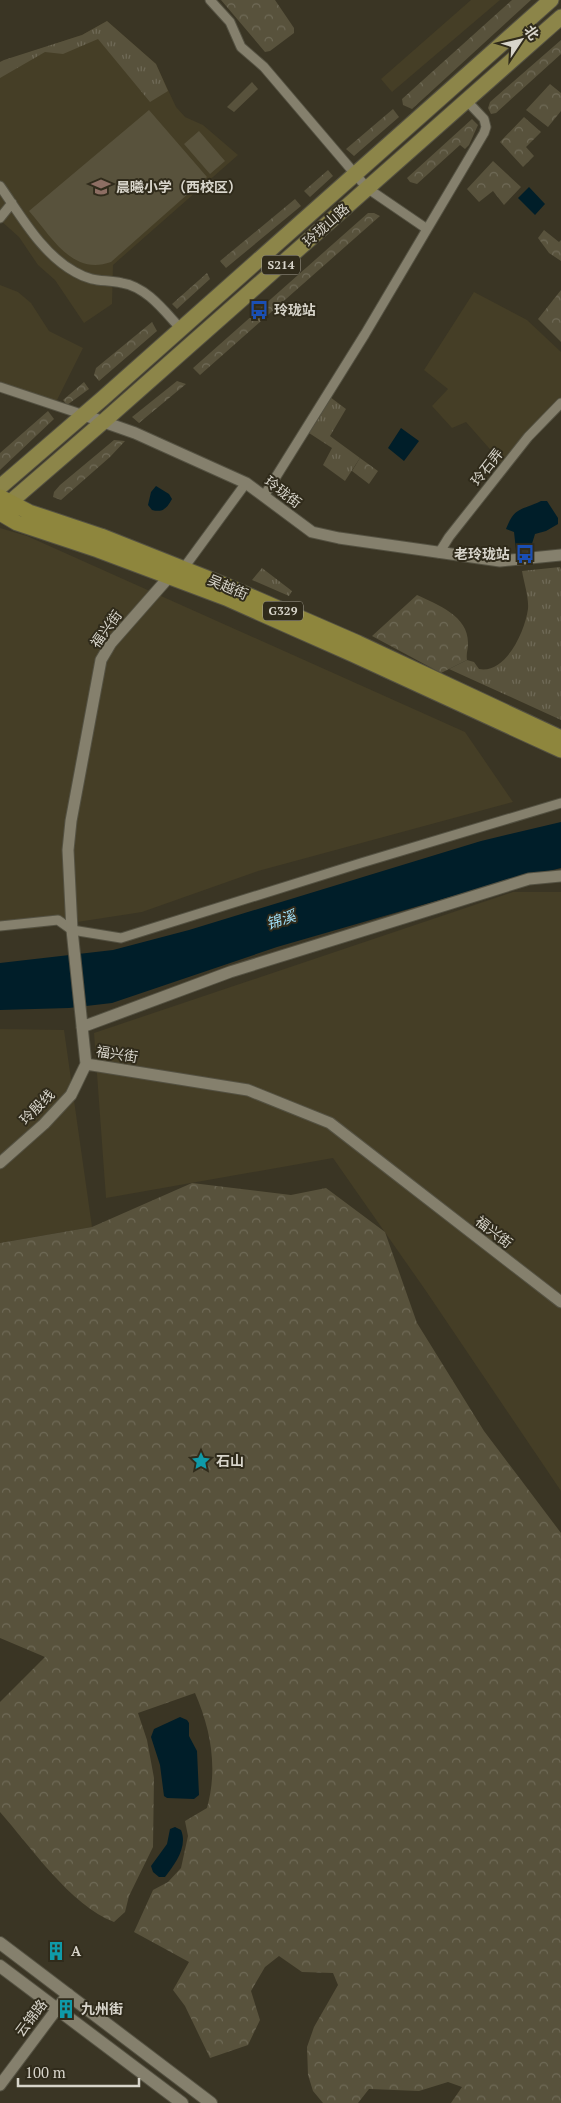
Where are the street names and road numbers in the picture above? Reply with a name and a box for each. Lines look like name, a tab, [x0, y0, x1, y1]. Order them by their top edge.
street label: 玲珑山路	[299, 199, 353, 250]
road number: S214	[262, 256, 300, 274]
street label: 玲石弄	[466, 444, 507, 489]
street label: 玲珑街	[261, 471, 306, 512]
street label: 吴越街	[205, 570, 251, 603]
road number: G329	[263, 602, 303, 620]
street label: 福兴街	[86, 606, 126, 651]
street label: 福兴街	[95, 1041, 139, 1066]
street label: 玲殷线	[15, 1085, 58, 1128]
street label: 福兴街	[472, 1211, 517, 1252]
street label: 云锦路	[10, 1995, 51, 2040]

